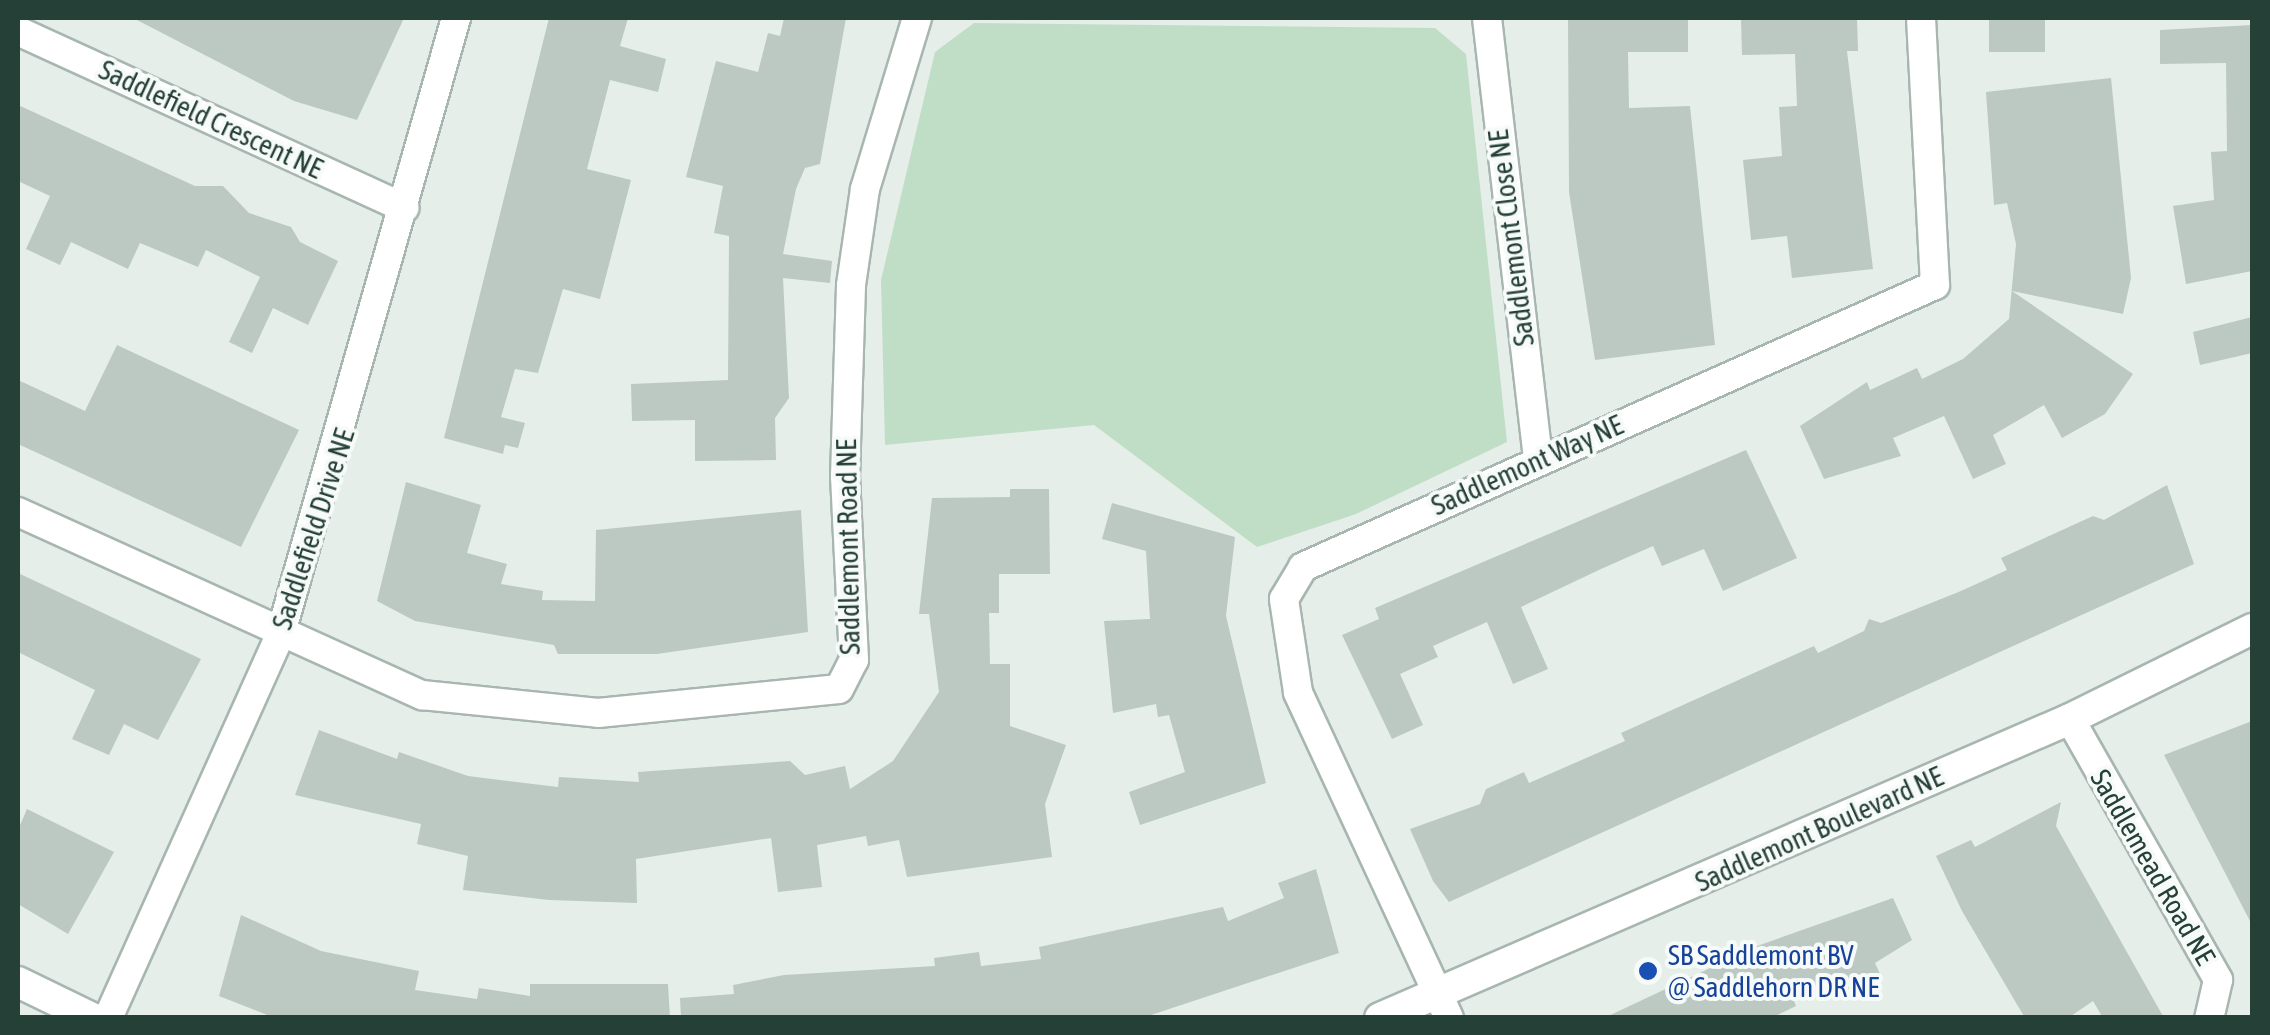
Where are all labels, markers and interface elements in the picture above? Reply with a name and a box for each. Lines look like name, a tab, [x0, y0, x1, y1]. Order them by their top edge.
street label: Saddlefield Crescent NE	[94, 52, 328, 186]
street label: Saddlemont Close NE	[1481, 128, 1541, 348]
street label: Saddlemont Way NE	[1426, 408, 1628, 522]
street label: Saddlefield Drive NE	[265, 424, 361, 634]
street label: Saddlemont Road NE	[829, 439, 867, 655]
street label: Saddlemont Boulevard NE	[1690, 759, 1948, 899]
street label: Saddlemead Road NE	[2083, 763, 2223, 971]
place label: SB Saddlemont BV @ Saddlehorn DR NE	[1668, 938, 1879, 1004]
marker: SB Saddlemont BV @ Saddlehorn DR NE	[1637, 960, 1659, 982]

